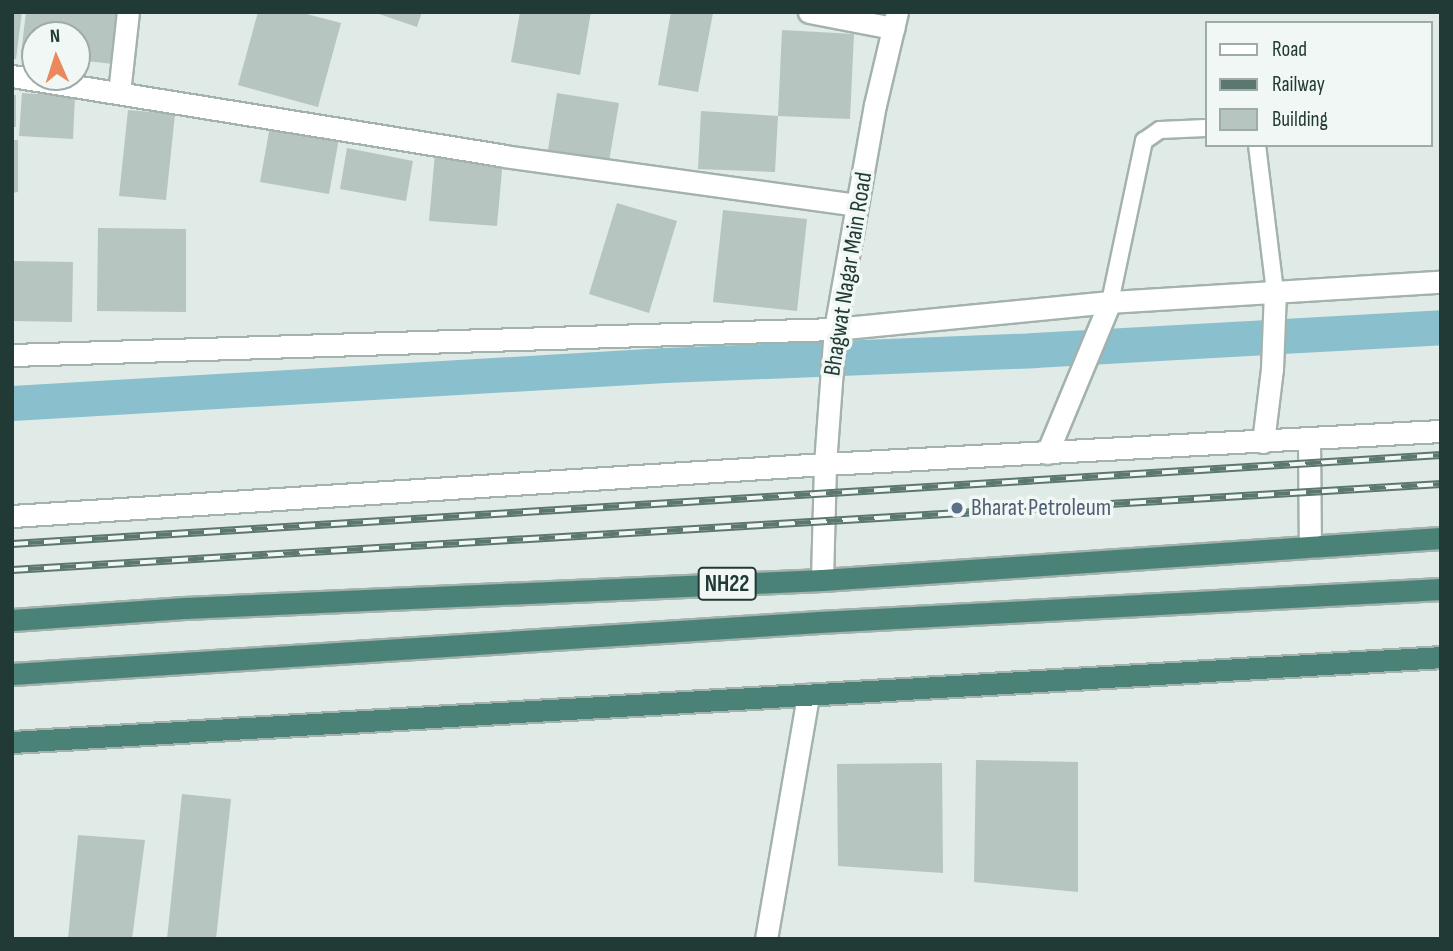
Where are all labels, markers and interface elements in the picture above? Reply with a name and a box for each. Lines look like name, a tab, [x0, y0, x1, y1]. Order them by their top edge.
north arrow	[21, 21, 91, 91]
legend	[1204, 21, 1432, 147]
text: N	[49, 25, 61, 48]
text: Road	[1272, 37, 1307, 62]
text: Railway	[1272, 72, 1325, 97]
text: Building	[1272, 107, 1328, 132]
street label: Bhagwat Nagar Main Road	[818, 170, 878, 378]
place label: Bharat Petroleum	[971, 494, 1111, 522]
marker: Bharat Petroleum	[949, 500, 965, 516]
road number: NH22	[697, 564, 757, 604]

